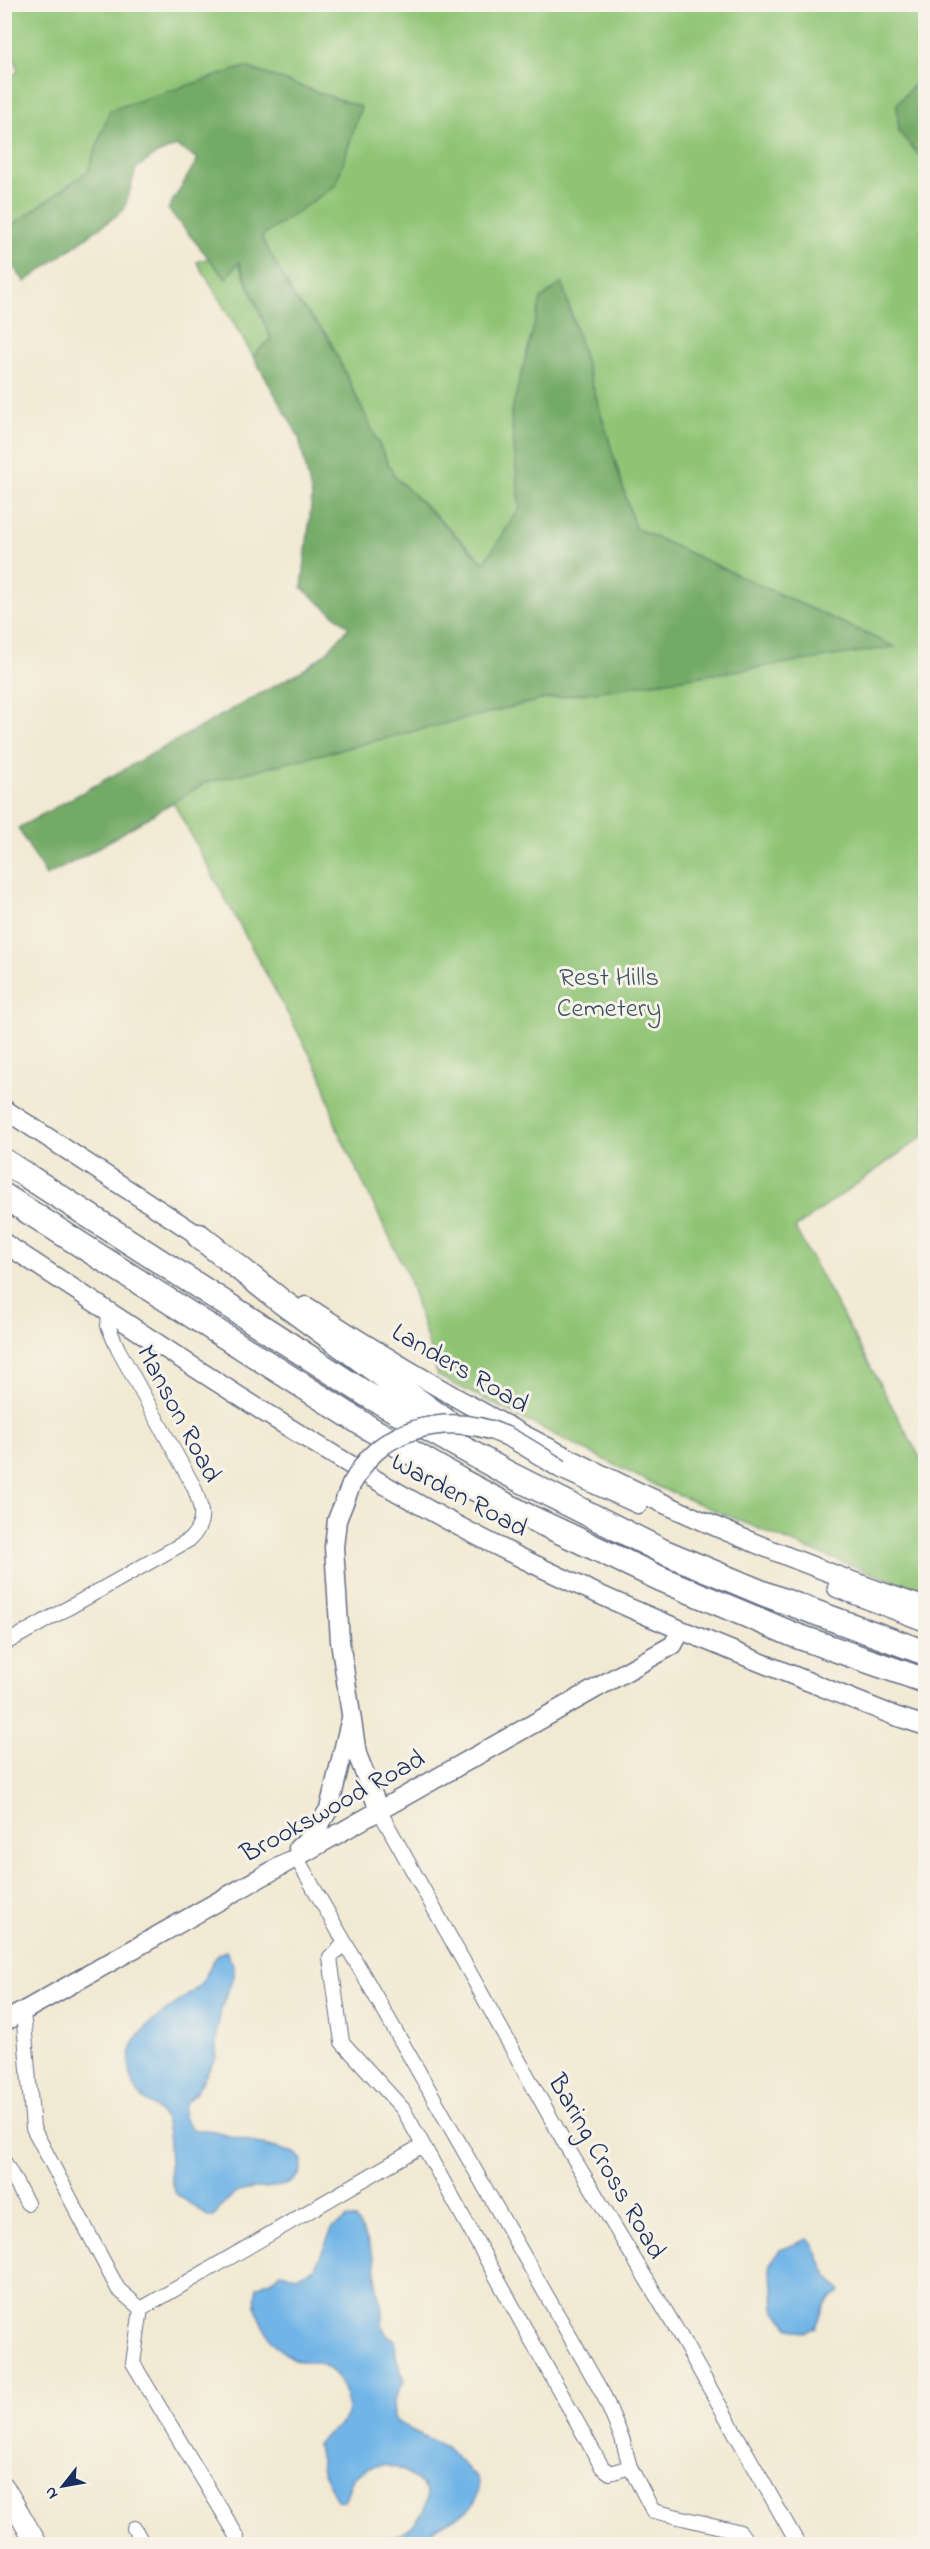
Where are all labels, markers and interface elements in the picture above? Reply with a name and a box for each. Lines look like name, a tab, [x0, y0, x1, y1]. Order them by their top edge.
park label: Rest Hills Cemetery	[557, 959, 661, 1029]
street label: Landers Road	[384, 1314, 536, 1424]
street label: Manson Road	[125, 1338, 230, 1490]
street label: Warden Road	[383, 1444, 534, 1549]
street label: Brookswood Road	[233, 1740, 433, 1875]
street label: Baring Cross Road	[536, 2066, 675, 2267]
north arrow	[33, 2456, 93, 2516]
text: N	[39, 2482, 65, 2504]

